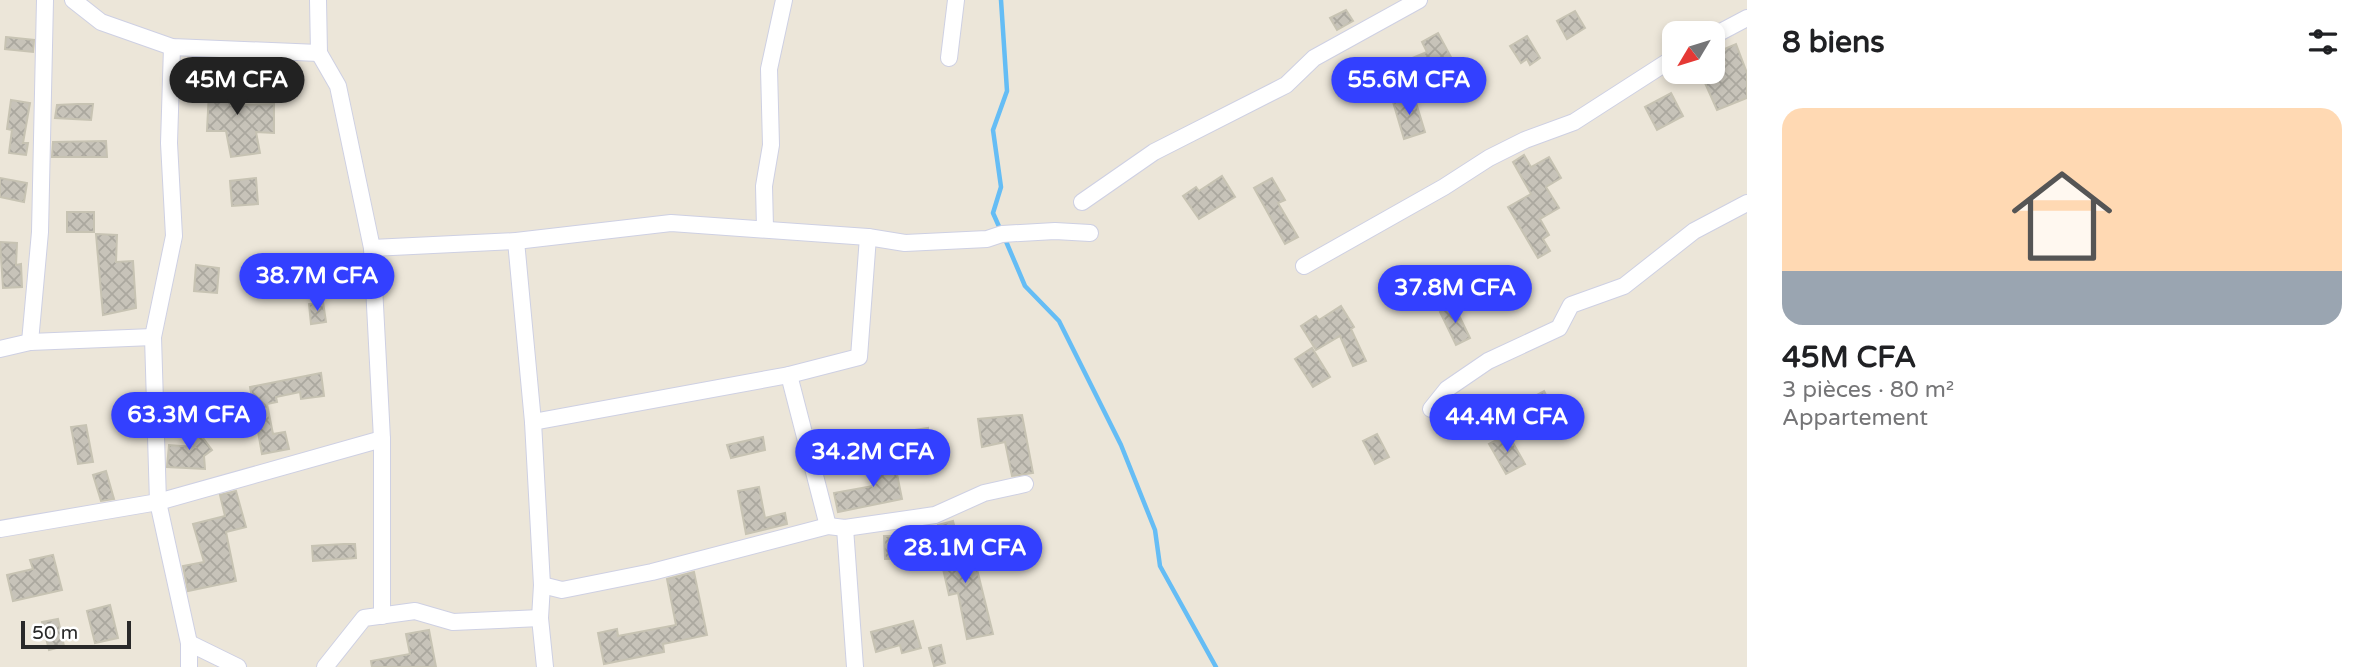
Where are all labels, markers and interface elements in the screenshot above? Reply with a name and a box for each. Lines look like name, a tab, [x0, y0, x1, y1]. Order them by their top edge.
north arrow	[1662, 21, 1726, 84]
map controls	[1662, 21, 1725, 84]
icon: filters	[2304, 23, 2342, 61]
text: 8 biens	[1782, 24, 1885, 61]
pin: 45M CFA	[172, 58, 302, 117]
pin: 55.6M CFA	[1329, 58, 1489, 117]
text: 45M CFA	[185, 66, 289, 94]
text: 55.6M CFA	[1347, 66, 1471, 94]
icon: home	[1999, 153, 2125, 279]
pin: 38.7M CFA	[237, 254, 397, 313]
text: 38.7M CFA	[255, 262, 379, 290]
pin: 37.8M CFA	[1375, 266, 1535, 325]
text: 37.8M CFA	[1394, 274, 1516, 302]
text: 45M CFA	[1782, 339, 1916, 376]
text: 3 pièces · 80 m²	[1782, 376, 1954, 404]
pin: 63.3M CFA	[109, 392, 269, 452]
pin: 44.4M CFA	[1427, 394, 1587, 454]
text: 63.3M CFA	[127, 401, 251, 429]
text: 44.4M CFA	[1446, 403, 1568, 431]
text: Appartement	[1782, 404, 1928, 432]
pin: 34.2M CFA	[793, 430, 953, 489]
text: 34.2M CFA	[811, 438, 935, 466]
pin: 28.1M CFA	[885, 526, 1045, 585]
text: 28.1M CFA	[903, 534, 1027, 562]
scale bar	[21, 618, 131, 650]
text: 50 m	[32, 622, 78, 644]

